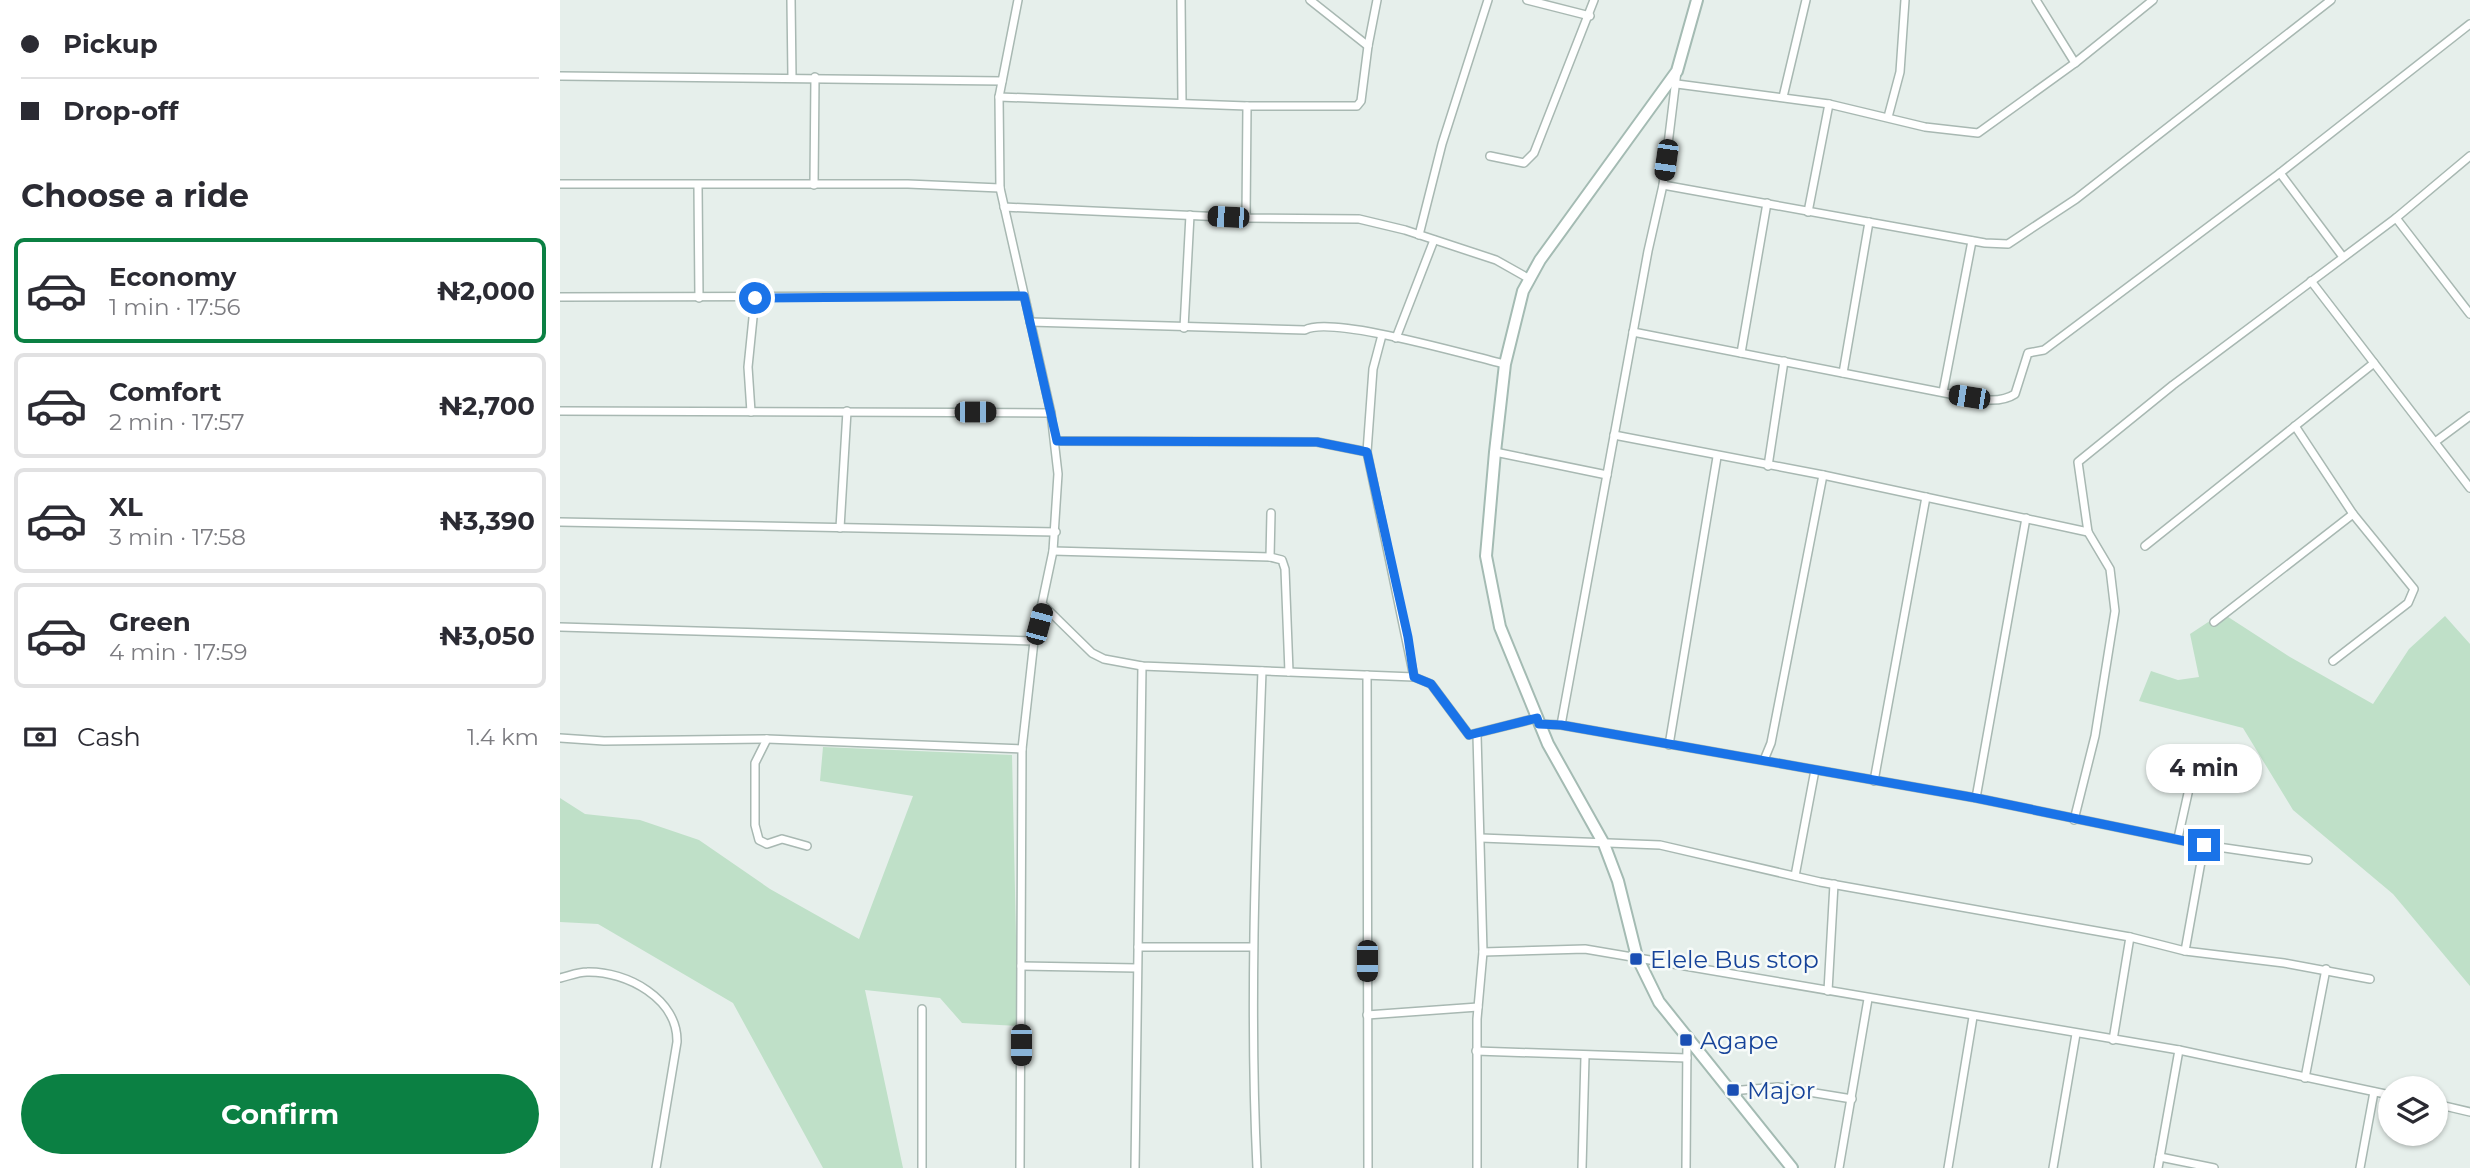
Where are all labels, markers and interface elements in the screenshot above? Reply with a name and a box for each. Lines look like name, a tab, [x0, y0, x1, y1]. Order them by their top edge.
text: Pickup	[63, 28, 158, 60]
text: Drop-off	[63, 95, 178, 127]
car	[1653, 138, 1680, 182]
text: Choose a ride	[21, 176, 249, 215]
car	[1207, 205, 1250, 229]
icon: car	[25, 259, 88, 322]
text: Economy	[109, 261, 236, 293]
text: ₦2,000	[437, 275, 535, 307]
route start	[739, 282, 771, 314]
text: 1 min · 17:56	[109, 293, 241, 321]
icon: car	[25, 374, 88, 437]
text: Comfort	[109, 376, 221, 408]
car	[1947, 383, 1992, 411]
text: ₦2,700	[439, 390, 535, 422]
car	[955, 402, 997, 423]
text: 2 min · 17:57	[109, 408, 245, 436]
icon: car	[25, 489, 88, 552]
text: XL	[109, 491, 143, 523]
text: ₦3,390	[439, 505, 535, 537]
text: 3 min · 17:58	[109, 523, 246, 551]
car	[1024, 601, 1055, 647]
icon: car	[25, 604, 88, 667]
text: Green	[109, 606, 191, 638]
text: ₦3,050	[439, 620, 535, 652]
text: 4 min · 17:59	[109, 638, 248, 666]
icon: cash	[21, 718, 59, 756]
text: Cash	[77, 721, 141, 753]
text: 1.4 km	[467, 723, 539, 751]
callout: 4 min	[2146, 744, 2262, 792]
text: 4 min	[2169, 754, 2239, 782]
route end	[2188, 829, 2220, 861]
car	[1357, 940, 1378, 982]
place label: Elele Bus stop	[1650, 945, 1819, 974]
marker: Elele Bus stop	[1628, 951, 1644, 967]
car	[1011, 1024, 1032, 1066]
place label: Agape	[1700, 1026, 1778, 1055]
marker: Agape	[1678, 1032, 1694, 1048]
button: Confirm	[21, 1074, 539, 1154]
place label: Major	[1747, 1076, 1815, 1105]
map controls	[2378, 1076, 2448, 1146]
button: layers	[2378, 1076, 2448, 1146]
marker: Major	[1725, 1082, 1741, 1098]

